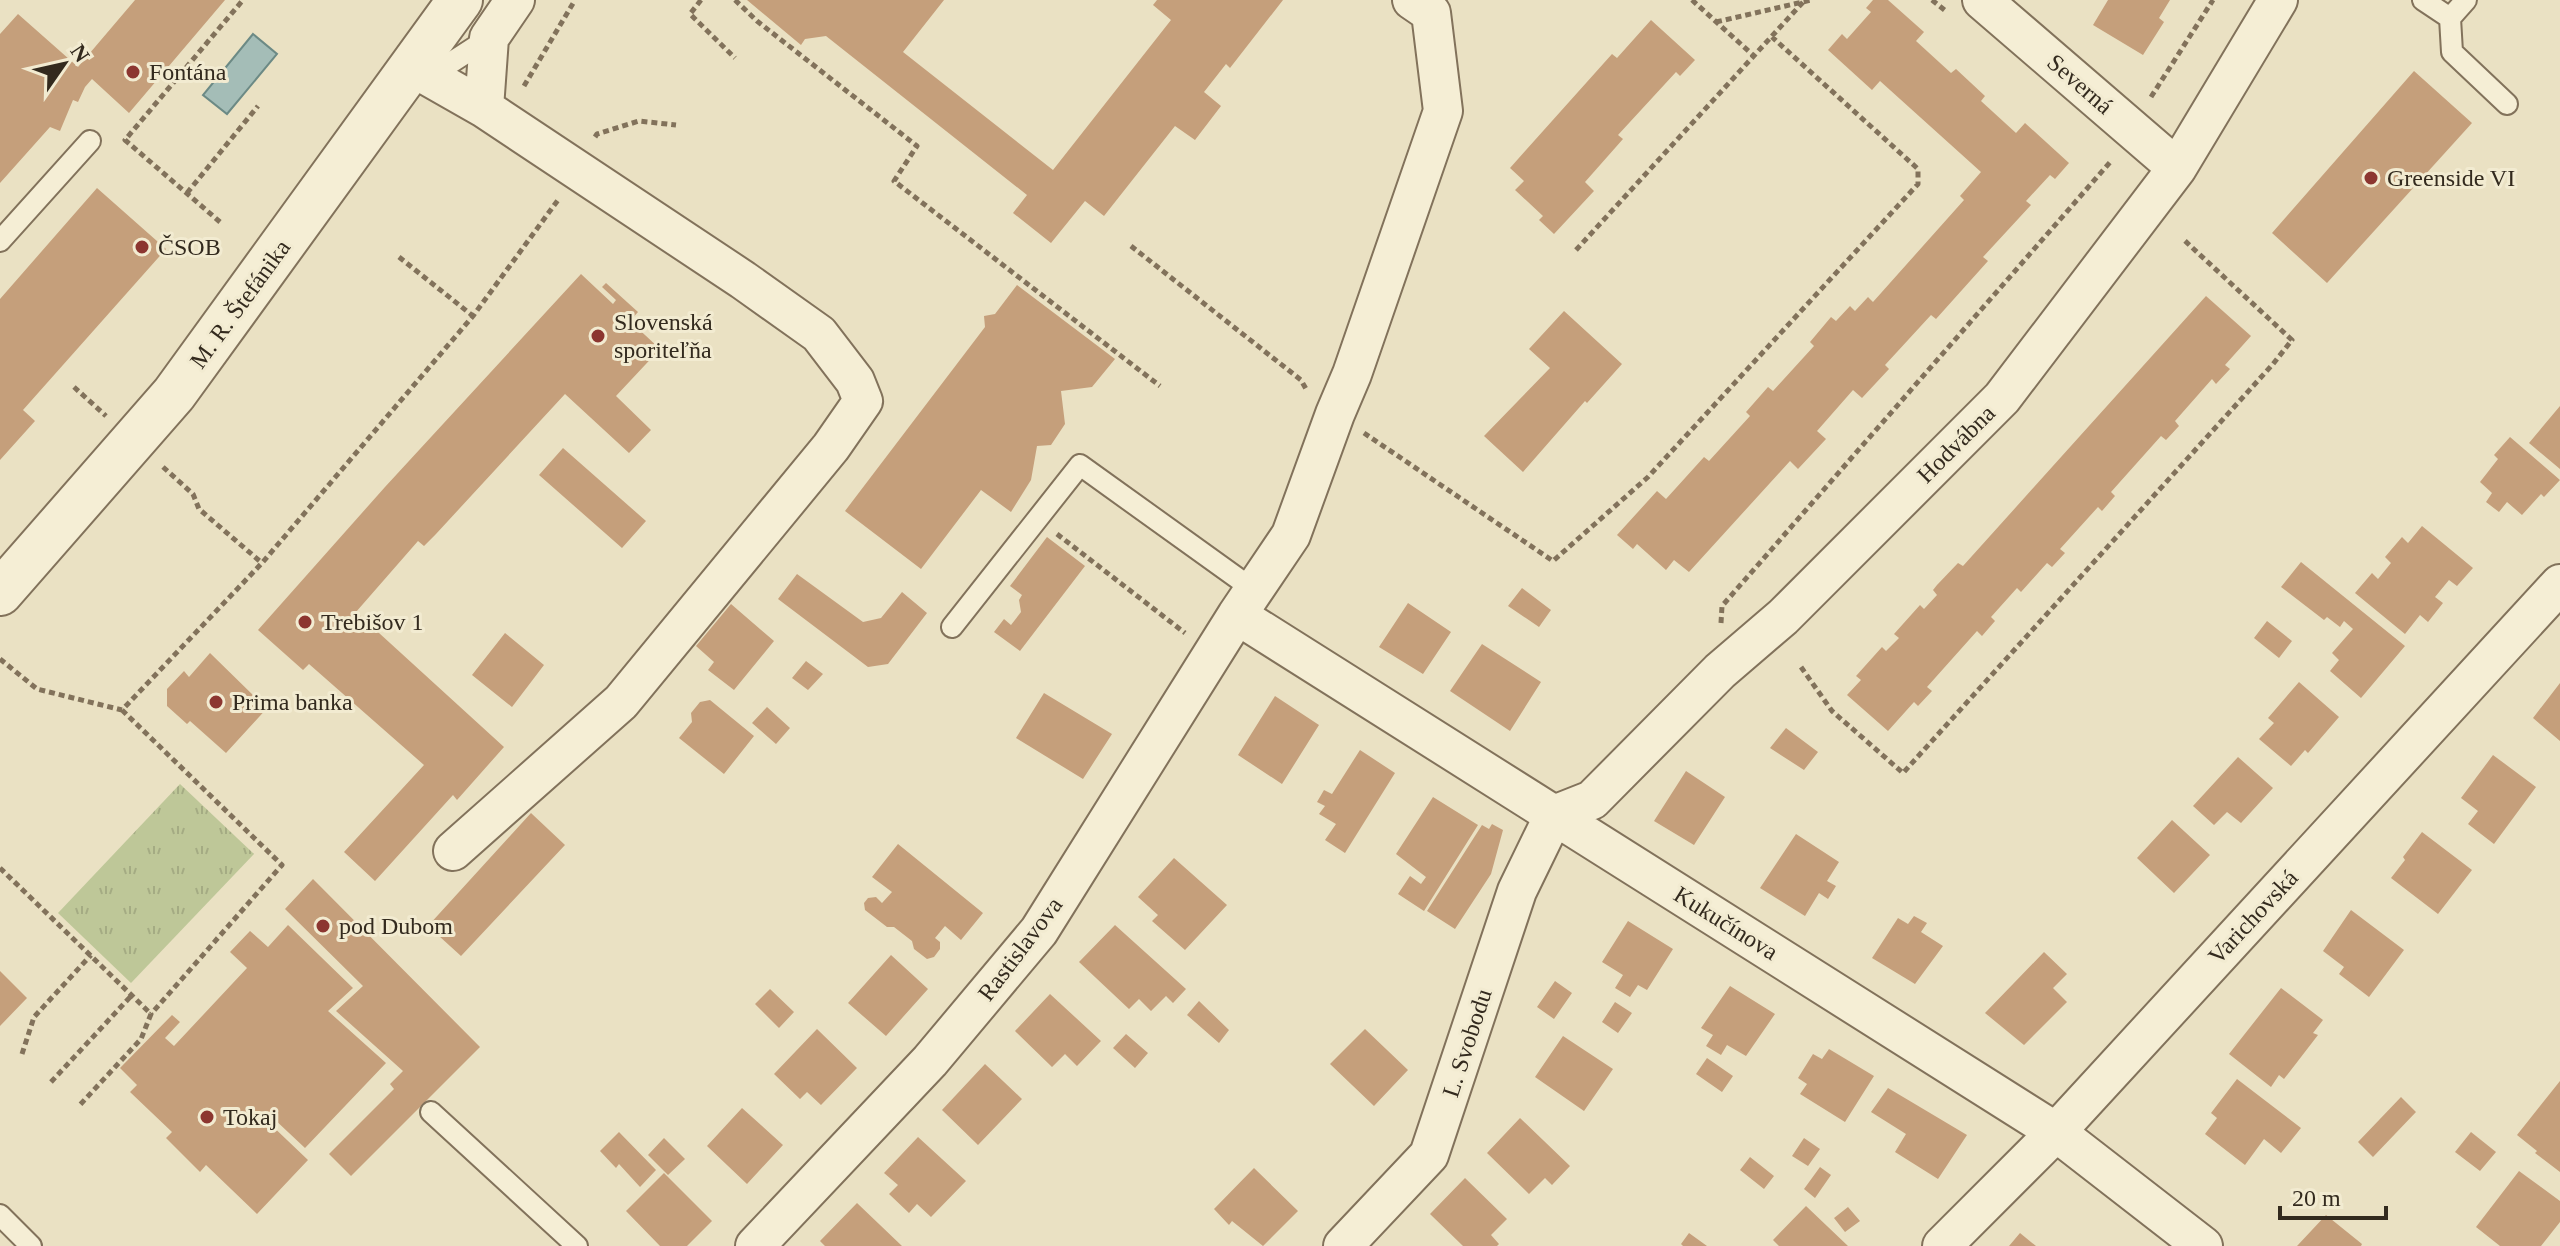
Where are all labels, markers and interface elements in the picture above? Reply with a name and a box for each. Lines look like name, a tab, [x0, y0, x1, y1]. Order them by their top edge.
north arrow	[24, 24, 104, 104]
text: N	[65, 40, 95, 67]
street label: Severná	[2042, 49, 2118, 119]
place label: Fontána	[149, 59, 227, 85]
marker: Fontána	[124, 63, 142, 81]
place label: Greenside VI	[2387, 165, 2515, 191]
marker: Greenside VI	[2362, 169, 2380, 187]
place label: ČSOB	[158, 234, 221, 260]
street label: M. R. Štefánika	[185, 235, 295, 373]
marker: ČSOB	[133, 238, 151, 256]
place label: Slovenská sporiteľňa	[614, 309, 713, 363]
marker: Slovenská sporiteľňa	[589, 327, 607, 345]
street label: Hodvábna	[1912, 400, 2000, 488]
place label: Trebišov 1	[321, 609, 423, 635]
marker: Trebišov 1	[296, 613, 314, 631]
place label: Prima banka	[232, 689, 353, 715]
marker: Prima banka	[207, 693, 225, 711]
street label: Varichovská	[2203, 865, 2303, 969]
street label: Kukučínova	[1669, 881, 1783, 965]
street label: Rastislavova	[973, 892, 1067, 1006]
place label: pod Dubom	[339, 913, 453, 939]
marker: pod Dubom	[314, 917, 332, 935]
street label: L. Svobodu	[1437, 986, 1497, 1100]
place label: Tokaj	[223, 1104, 277, 1130]
marker: Tokaj	[198, 1108, 216, 1126]
scale bar	[2280, 1170, 2386, 1220]
text: 20 m	[2292, 1185, 2341, 1211]

